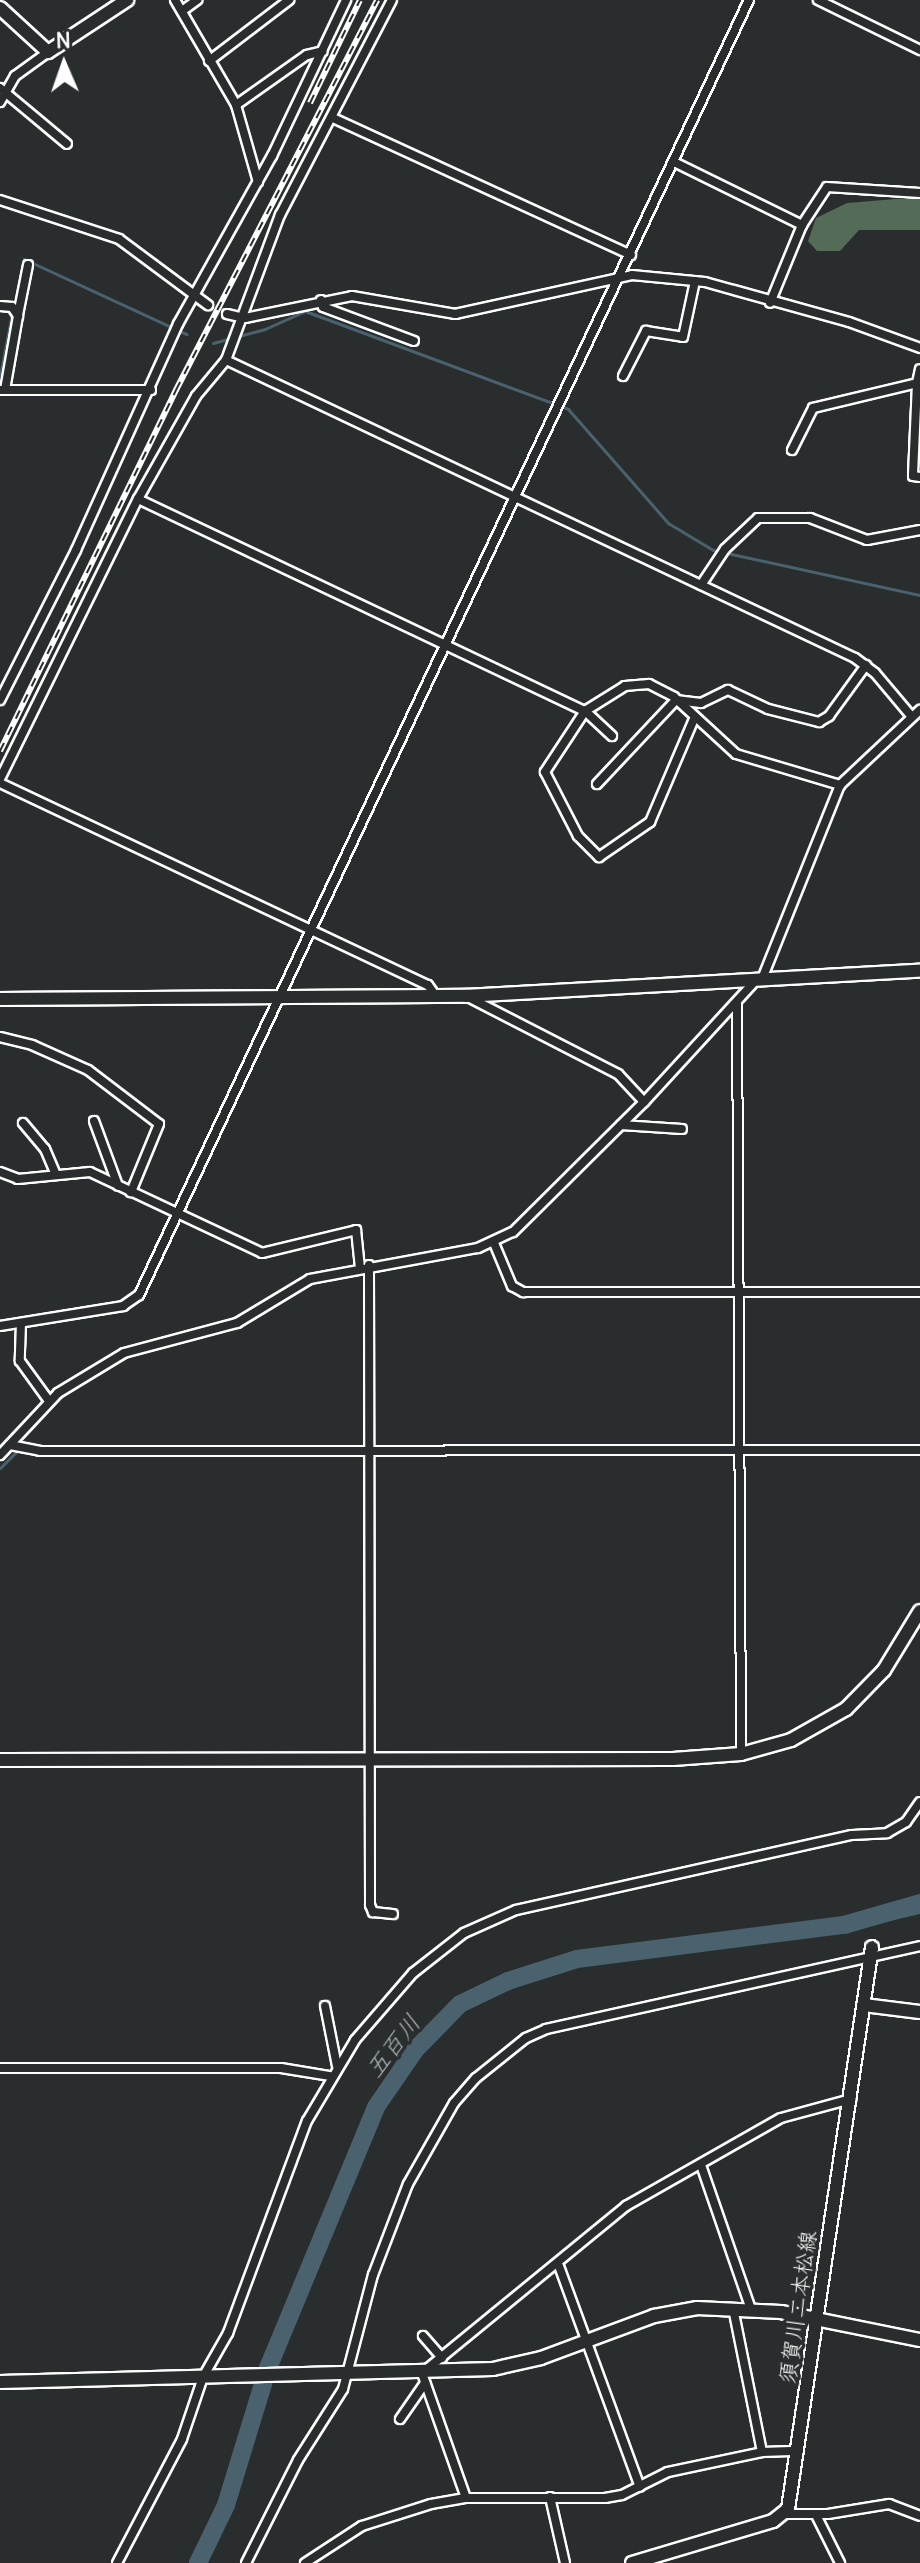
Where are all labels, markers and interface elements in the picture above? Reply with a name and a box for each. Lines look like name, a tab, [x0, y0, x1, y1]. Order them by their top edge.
north arrow	[24, 24, 104, 104]
text: N	[55, 26, 71, 54]
water label: 五百川	[359, 2009, 427, 2083]
street label: 須賀川二本松線	[774, 2229, 822, 2385]

